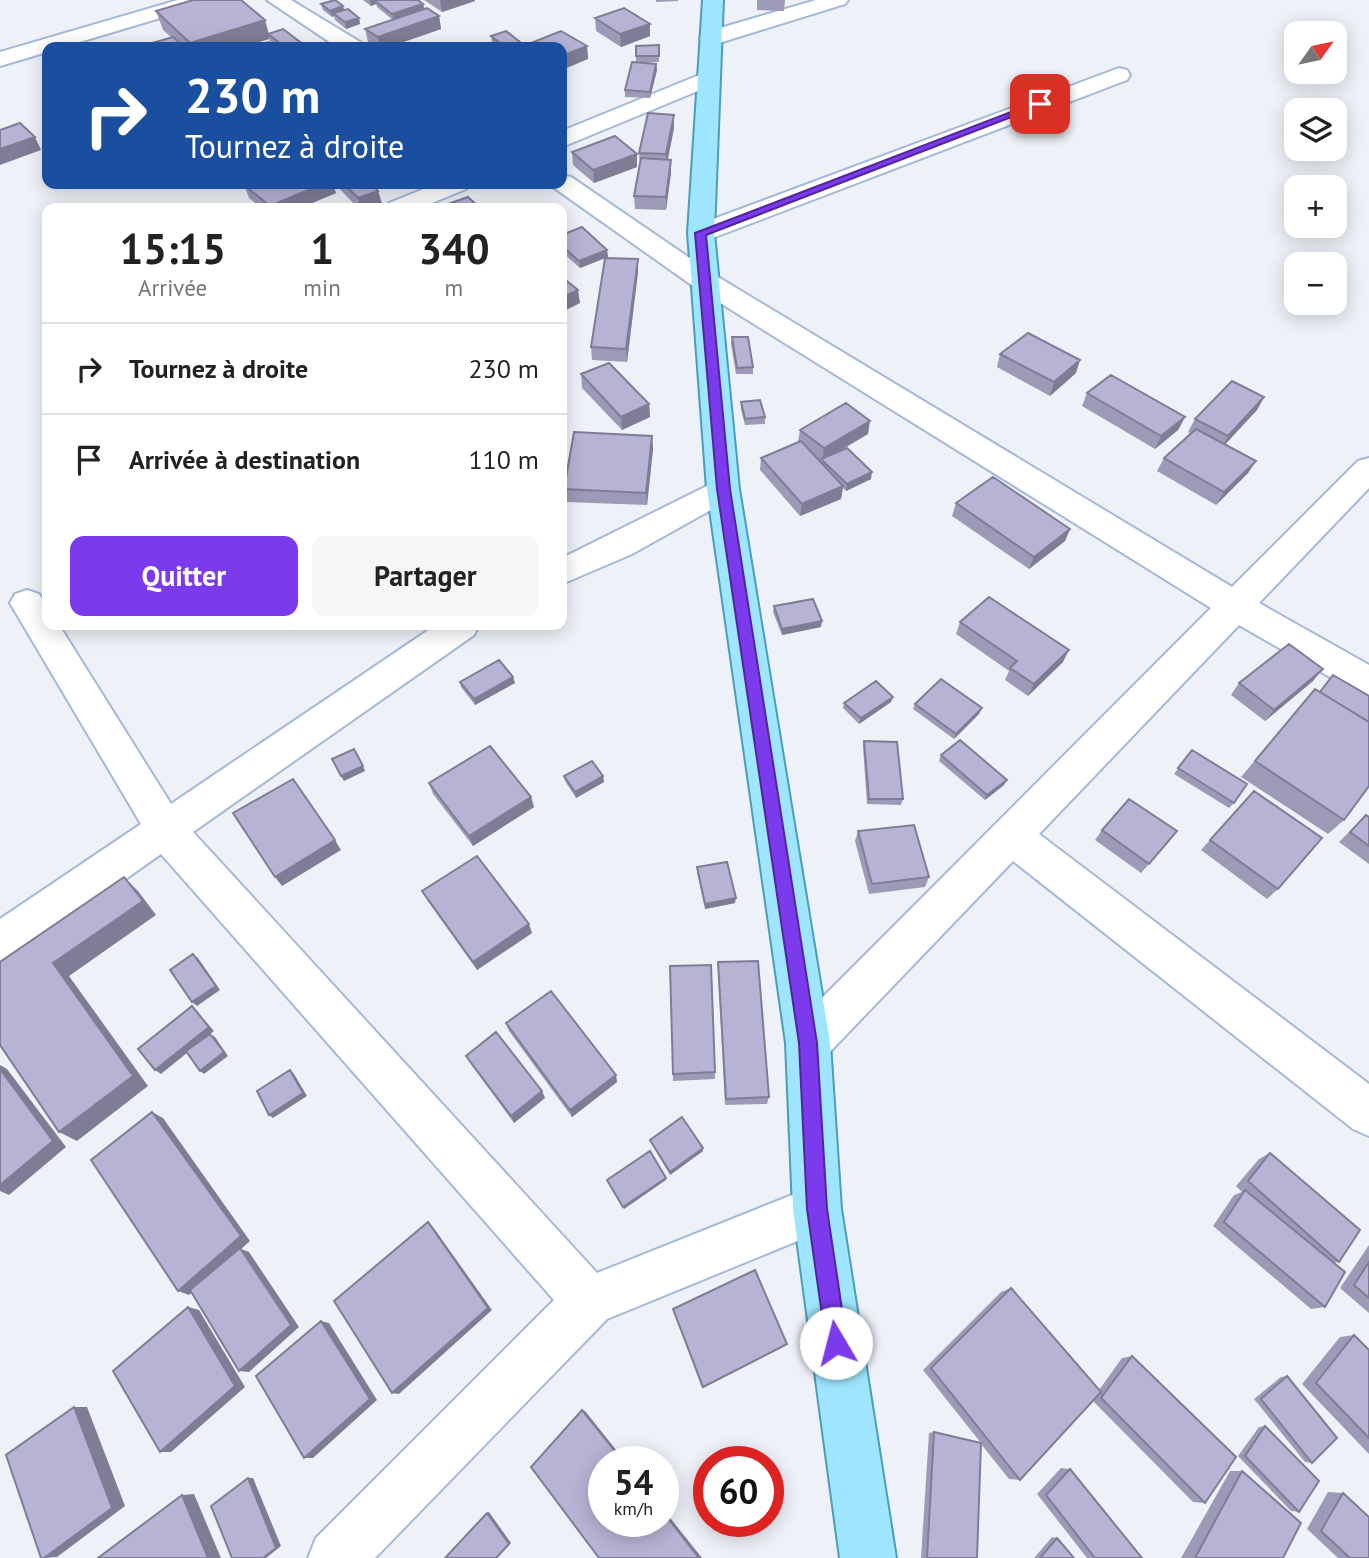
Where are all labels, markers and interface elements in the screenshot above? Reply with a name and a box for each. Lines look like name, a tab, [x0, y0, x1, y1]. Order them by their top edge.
north arrow	[1284, 21, 1348, 84]
map controls	[1284, 21, 1347, 315]
text: 230 m	[185, 63, 320, 127]
icon: right	[70, 70, 161, 161]
pin	[1010, 74, 1070, 134]
icon: arrive	[1021, 85, 1059, 123]
button: layers	[1284, 98, 1347, 161]
text: Tournez à droite	[185, 125, 404, 167]
button: +	[1284, 175, 1347, 238]
text: 15:15	[119, 221, 226, 276]
text: 1	[310, 221, 334, 276]
text: 340	[418, 221, 490, 276]
button: −	[1284, 252, 1347, 315]
text: Arrivée	[138, 273, 207, 302]
text: min	[303, 273, 341, 302]
text: m	[445, 273, 463, 302]
icon: right	[70, 350, 108, 388]
text: Tournez à droite	[129, 352, 308, 385]
text: 230 m	[468, 352, 539, 385]
icon: arrive	[70, 441, 108, 479]
text: Arrivée à destination	[129, 443, 360, 476]
text: 110 m	[468, 443, 539, 476]
button: Quitter	[70, 536, 298, 616]
button: Partager	[312, 536, 539, 616]
position arrow	[799, 1306, 873, 1380]
speed limit sign: 60	[693, 1446, 784, 1537]
text: 54	[614, 1459, 653, 1505]
text: km/h	[614, 1497, 653, 1520]

